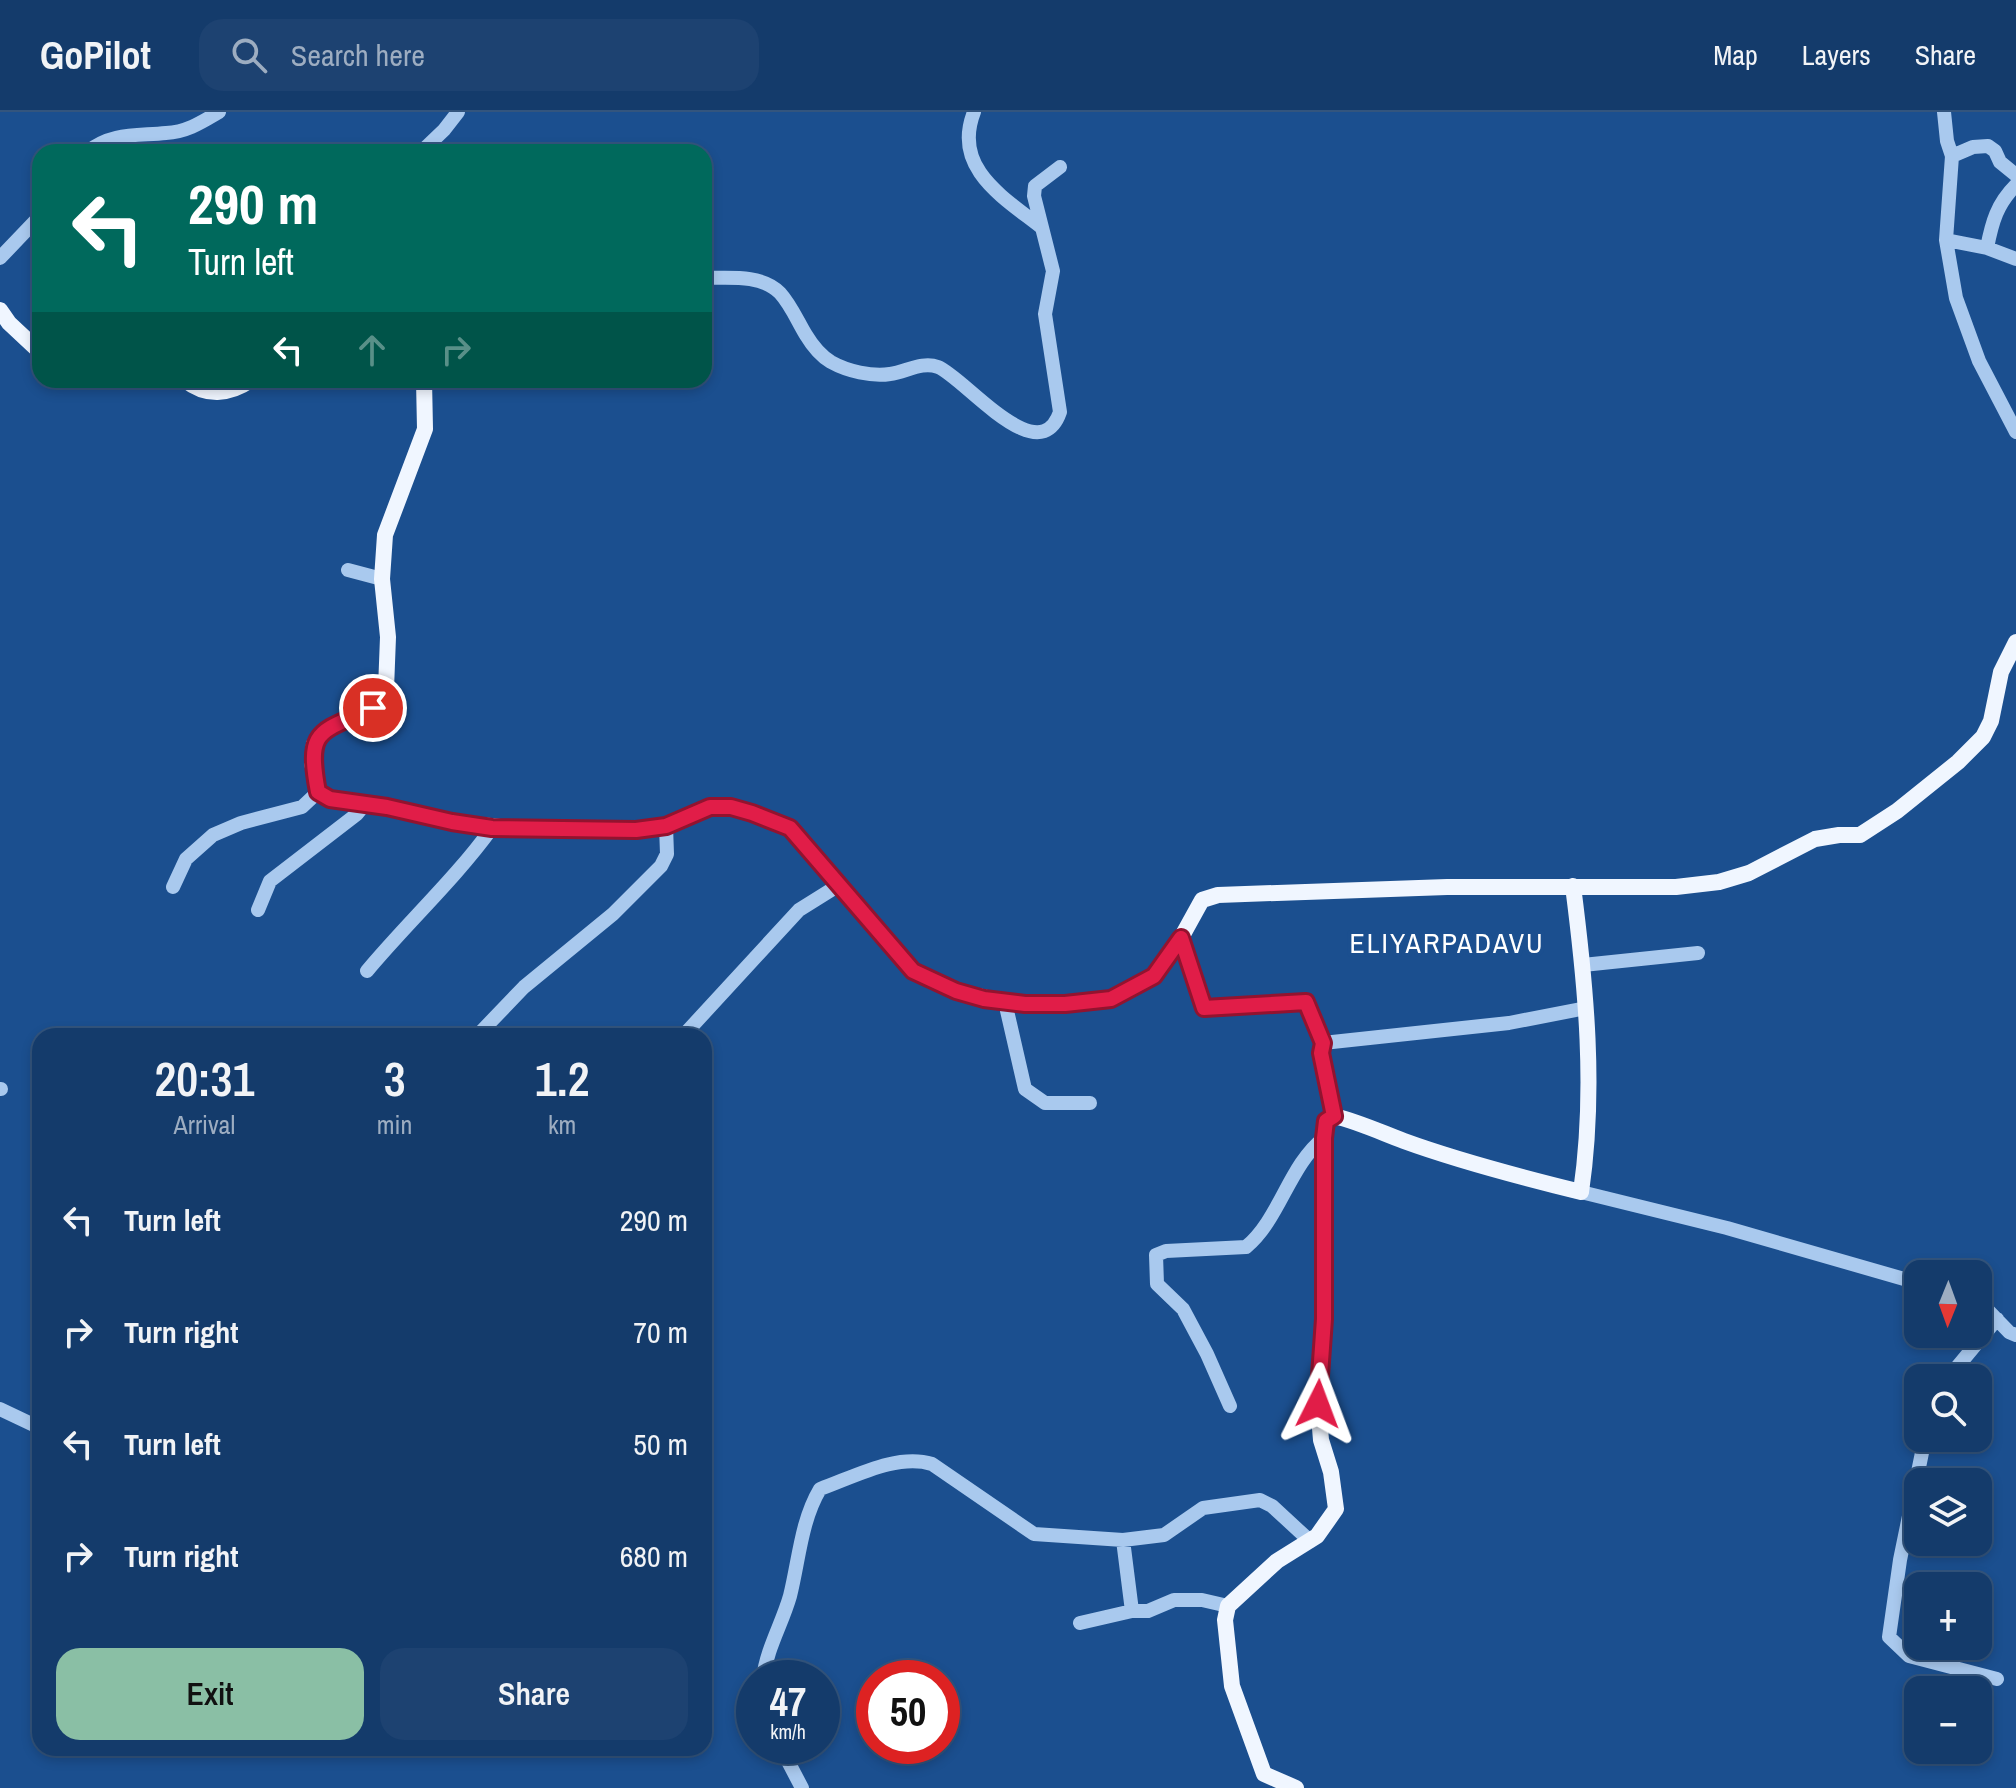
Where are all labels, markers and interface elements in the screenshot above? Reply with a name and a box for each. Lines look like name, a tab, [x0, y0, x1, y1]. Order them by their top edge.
search box	[199, 19, 759, 91]
text: GoPilot	[40, 30, 151, 81]
icon: search	[227, 33, 271, 77]
text: Search here	[291, 35, 425, 75]
text: Map	[1713, 36, 1758, 74]
text: Layers	[1802, 36, 1871, 74]
text: Share	[1915, 36, 1976, 74]
text: 290 m	[188, 166, 318, 241]
icon: left	[56, 176, 160, 280]
text: Turn left	[188, 238, 294, 286]
icon: left	[266, 328, 310, 372]
icon: ahead	[350, 328, 394, 372]
icon: right	[434, 328, 478, 372]
pin	[339, 674, 407, 742]
icon: arrive	[351, 686, 395, 730]
district label: ELIYARPADAVU	[1349, 924, 1545, 962]
text: 20:31	[154, 1046, 254, 1111]
text: 3	[384, 1046, 406, 1111]
text: 1.2	[535, 1046, 590, 1111]
text: Arrival	[174, 1107, 235, 1142]
text: min	[377, 1107, 412, 1142]
text: km	[548, 1107, 576, 1142]
icon: left	[56, 1198, 100, 1242]
text: Turn left	[124, 1200, 221, 1240]
text: 290 m	[620, 1200, 688, 1240]
north arrow	[1904, 1260, 1992, 1348]
map controls	[1904, 1260, 1992, 1764]
icon: right	[56, 1310, 100, 1354]
text: Turn right	[124, 1312, 238, 1352]
text: 70 m	[633, 1312, 688, 1352]
position arrow	[1276, 1362, 1360, 1446]
button: search	[1904, 1364, 1992, 1452]
icon: left	[56, 1422, 100, 1466]
text: Turn left	[124, 1424, 221, 1464]
text: 50 m	[633, 1424, 688, 1464]
button: layers	[1904, 1468, 1992, 1556]
icon: right	[56, 1534, 100, 1578]
text: Turn right	[124, 1536, 238, 1576]
text: 680 m	[620, 1536, 688, 1576]
button: +	[1904, 1572, 1992, 1660]
button: Exit	[56, 1648, 364, 1740]
button: Share	[380, 1648, 688, 1740]
speed limit sign: 50	[856, 1660, 960, 1764]
text: 47	[770, 1675, 806, 1728]
button: −	[1904, 1676, 1992, 1764]
text: km/h	[770, 1718, 806, 1745]

